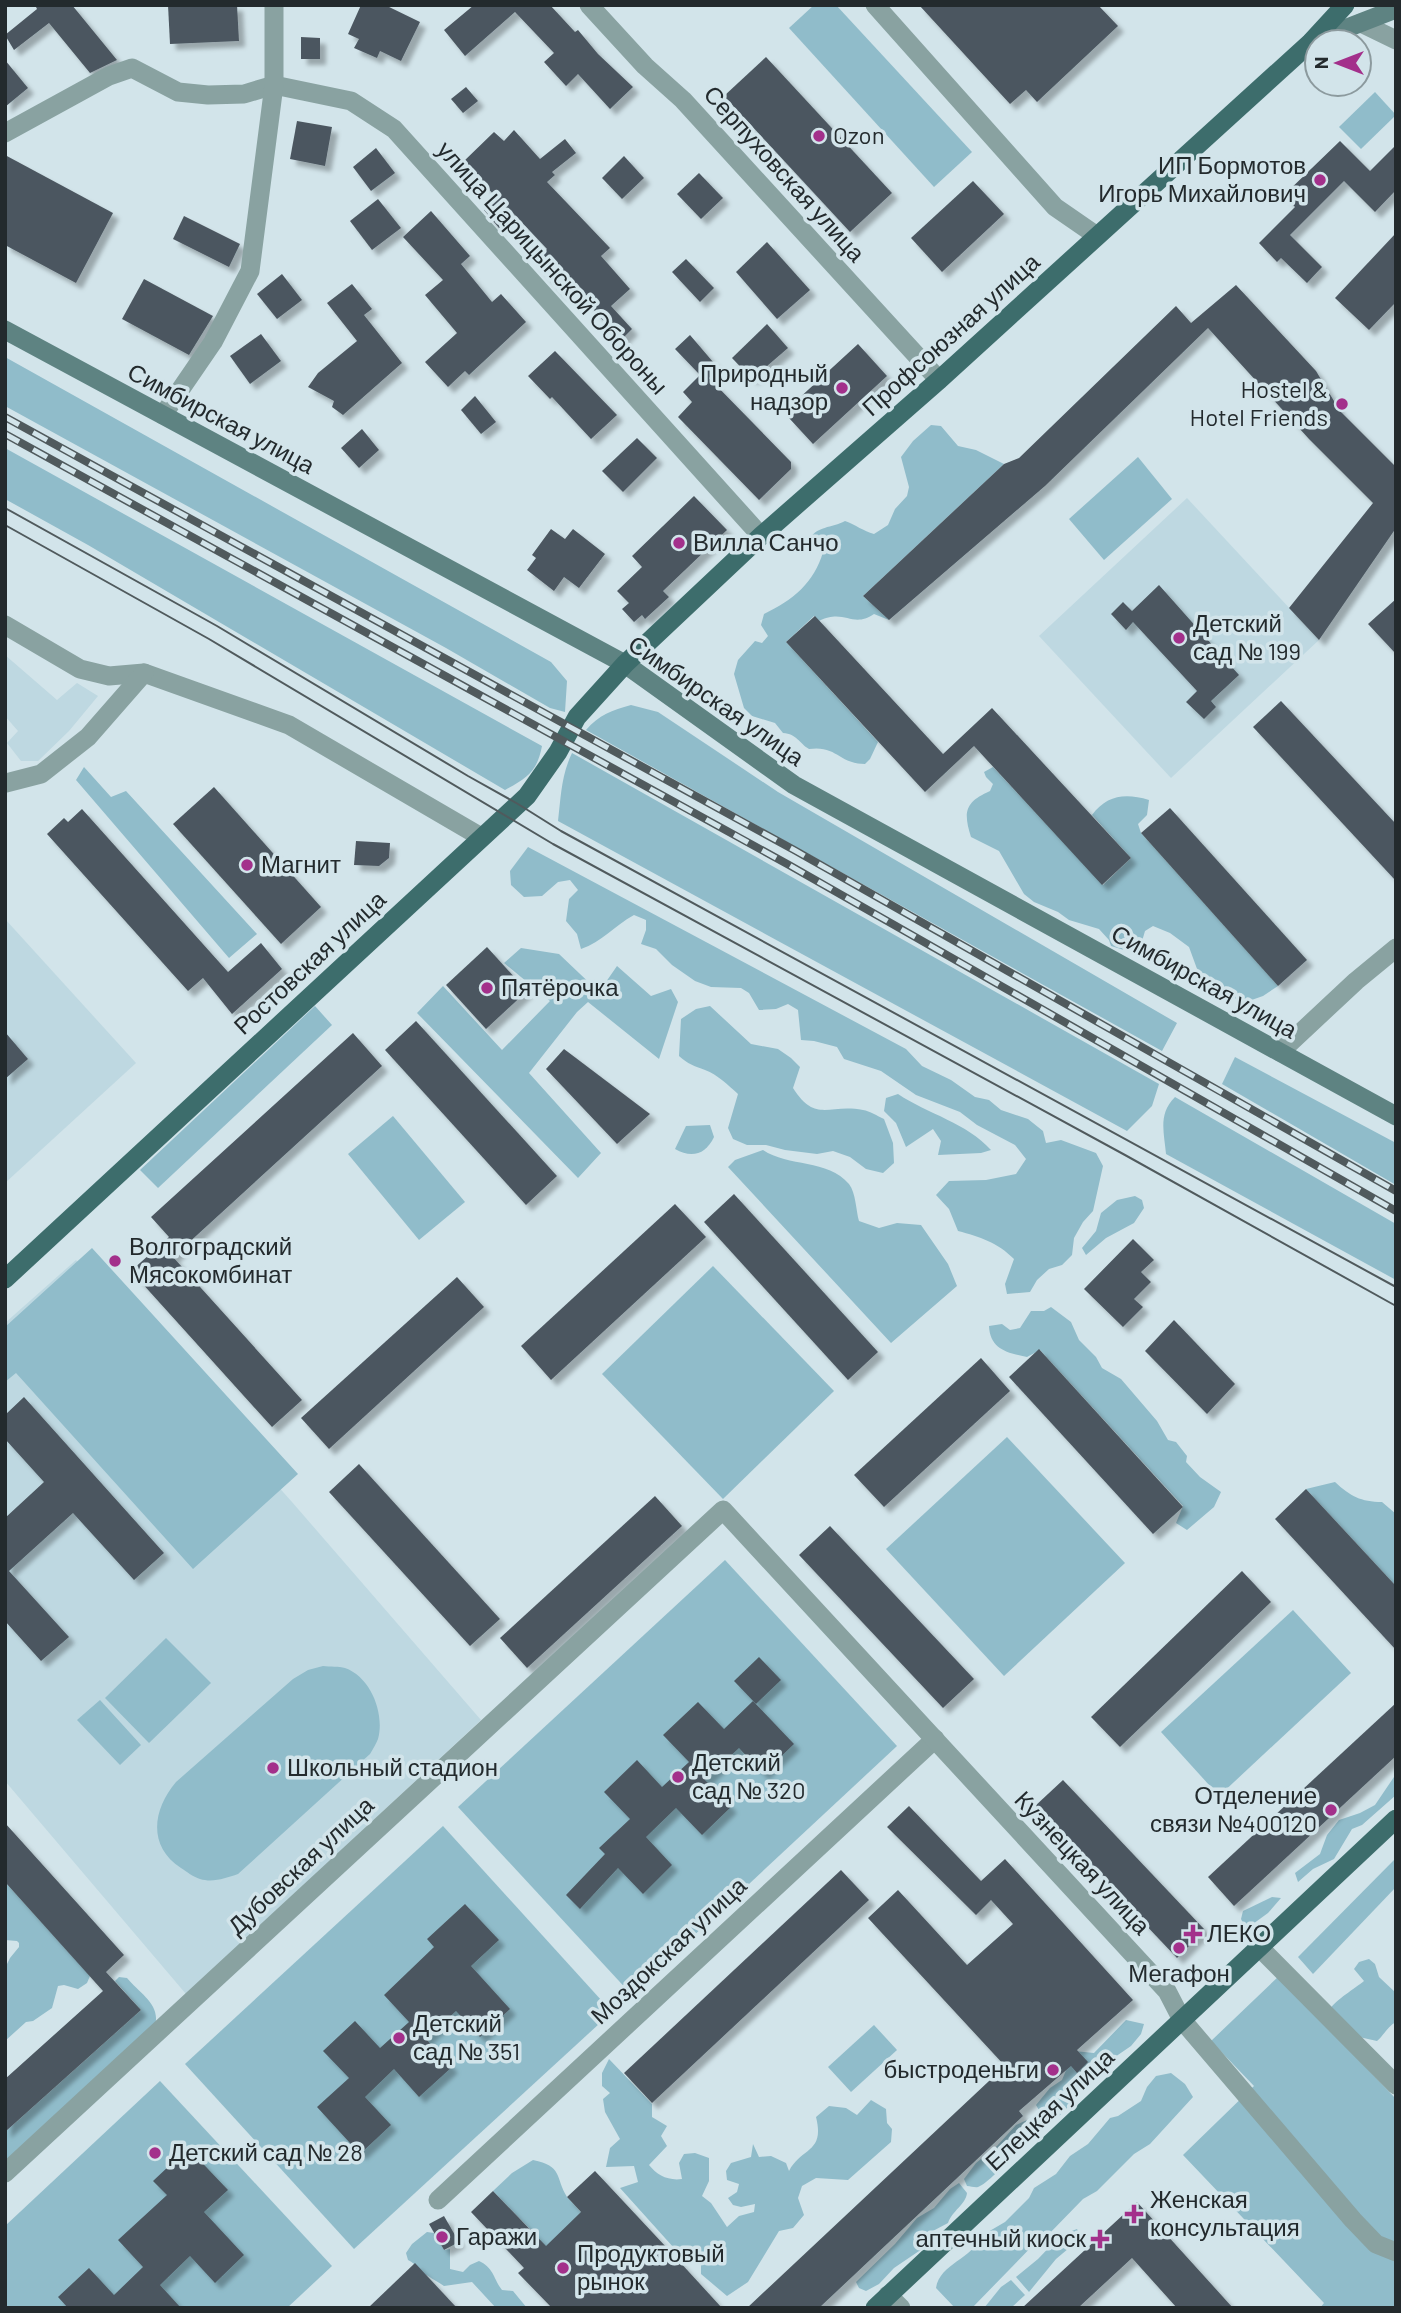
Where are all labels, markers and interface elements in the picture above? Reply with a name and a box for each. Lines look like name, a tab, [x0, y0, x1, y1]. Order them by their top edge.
north arrow	[1303, 28, 1373, 98]
text: N	[1309, 57, 1332, 69]
street label: Серпуховская улица	[698, 79, 872, 267]
place label: Ozon	[833, 120, 885, 149]
marker: Ozon	[811, 128, 827, 144]
street label: улица Царицынской Обороны	[432, 134, 675, 400]
place label: ИП Бормотов Игорь Михайлович	[1098, 150, 1306, 207]
marker: ИП Бормотов Игорь Михайлович	[1312, 172, 1328, 188]
street label: Профсоюзная улица	[855, 246, 1045, 421]
street label: Симбирская улица	[123, 356, 321, 480]
place label: Природный надзор	[700, 358, 828, 415]
place label: Hostel & Hotel Friends	[1189, 374, 1328, 431]
marker: Природный надзор	[834, 380, 850, 396]
marker: Hostel & Hotel Friends	[1334, 396, 1350, 412]
place label: Вилла Санчо	[693, 527, 839, 556]
marker: Вилла Санчо	[671, 535, 687, 551]
place label: Детский сад № 199	[1193, 608, 1301, 665]
street label: Симбирская улица	[624, 628, 811, 772]
marker: Детский сад № 199	[1171, 630, 1187, 646]
place label: Магнит	[261, 849, 341, 878]
marker: Магнит	[239, 857, 255, 873]
street label: Ростовская улица	[227, 884, 391, 1040]
street label: Симбирская улица	[1107, 918, 1303, 1044]
place label: Пятёрочка	[501, 972, 619, 1001]
marker: Пятёрочка	[479, 980, 495, 996]
place label: Волгоградский Мясокомбинат	[129, 1231, 292, 1288]
marker: Волгоградский Мясокомбинат	[107, 1253, 123, 1269]
place label: Детский сад № 320	[692, 1747, 805, 1804]
place label: Школьный стадион	[287, 1752, 498, 1781]
marker: Школьный стадион	[265, 1760, 281, 1776]
marker: Детский сад № 320	[670, 1769, 686, 1785]
place label: Отделение связи №400120	[1150, 1780, 1317, 1837]
street label: Кузнецкая улица	[1009, 1784, 1157, 1940]
street label: Дубовская улица	[221, 1789, 379, 1940]
marker: Отделение связи №400120	[1323, 1802, 1339, 1818]
street label: Моздокская улица	[584, 1870, 752, 2029]
place label: ЛЕКО	[1207, 1918, 1271, 1947]
marker: ЛЕКО	[1185, 1926, 1201, 1942]
marker: Мегафон	[1171, 1940, 1187, 1956]
place label: Мегафон	[1128, 1958, 1230, 1987]
place label: Детский сад № 351	[413, 2008, 520, 2065]
marker: Детский сад № 351	[391, 2030, 407, 2046]
street label: Елецкая улица	[979, 2042, 1120, 2176]
place label: быстроденьги	[884, 2054, 1039, 2083]
marker: быстроденьги	[1045, 2062, 1061, 2078]
place label: Детский сад № 28	[169, 2137, 363, 2166]
marker: Детский сад № 28	[147, 2145, 163, 2161]
place label: Женская консультация	[1150, 2184, 1300, 2241]
marker: Женская консультация	[1124, 2204, 1144, 2224]
place label: Гаражи	[456, 2221, 537, 2250]
place label: аптечный киоск	[915, 2223, 1086, 2252]
marker: Гаражи	[434, 2229, 450, 2245]
marker: аптечный киоск	[1092, 2231, 1108, 2247]
place label: Продуктовый рынок	[577, 2238, 725, 2295]
marker: Продуктовый рынок	[555, 2260, 571, 2276]

